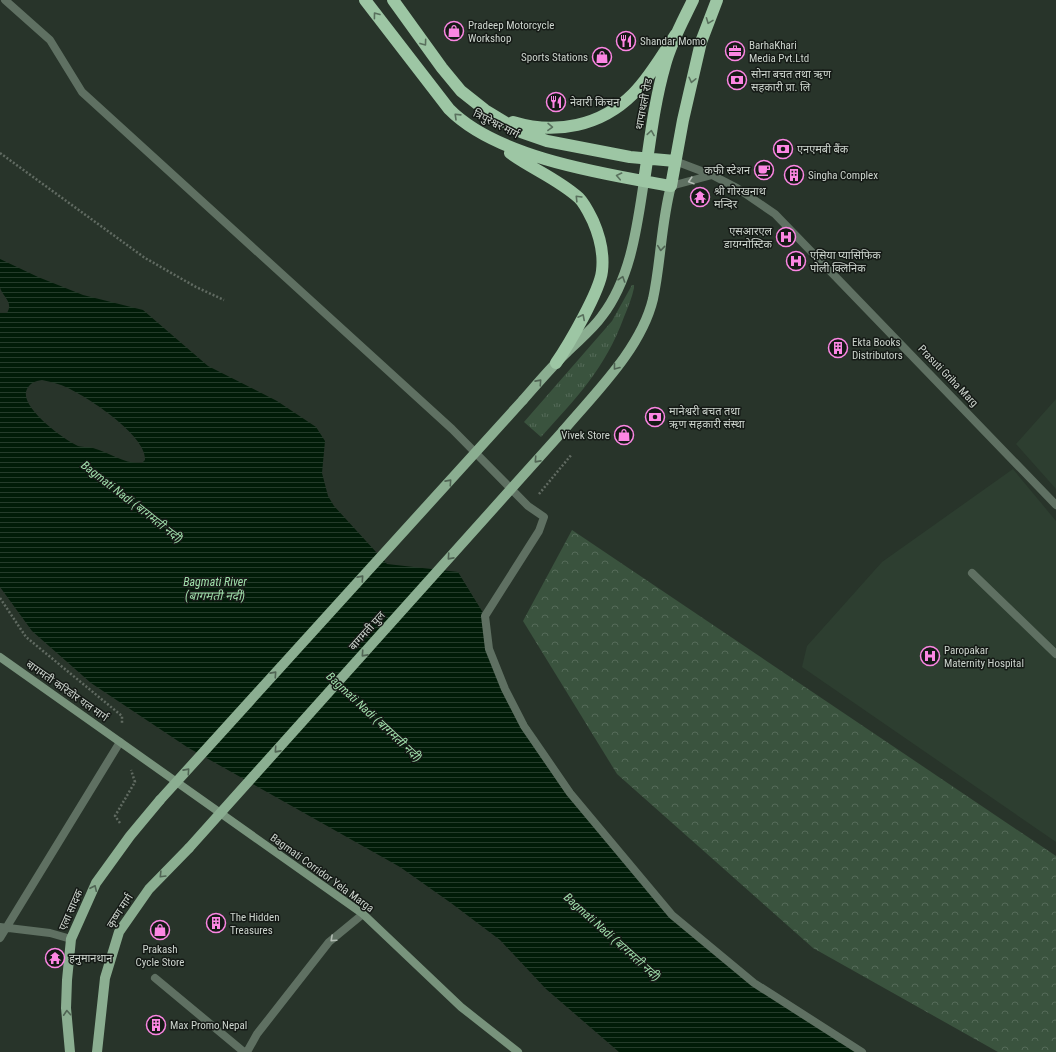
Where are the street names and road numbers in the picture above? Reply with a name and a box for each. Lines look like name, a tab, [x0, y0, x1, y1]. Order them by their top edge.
street label: थापाथली रोड	[633, 77, 655, 131]
street label: त्रिपुरेश्वर मार्ग	[471, 107, 522, 142]
street label: Prasuti Griha Marg	[915, 342, 981, 410]
street label: बागमती पुल	[346, 609, 388, 653]
street label: बागमती करिडोर यल मार्ग	[24, 658, 111, 725]
street label: Bagmati Corridor Yela Marga	[268, 831, 376, 915]
street label: एला सादक	[56, 887, 86, 933]
street label: कृष्ण मार्ग	[104, 891, 136, 931]

